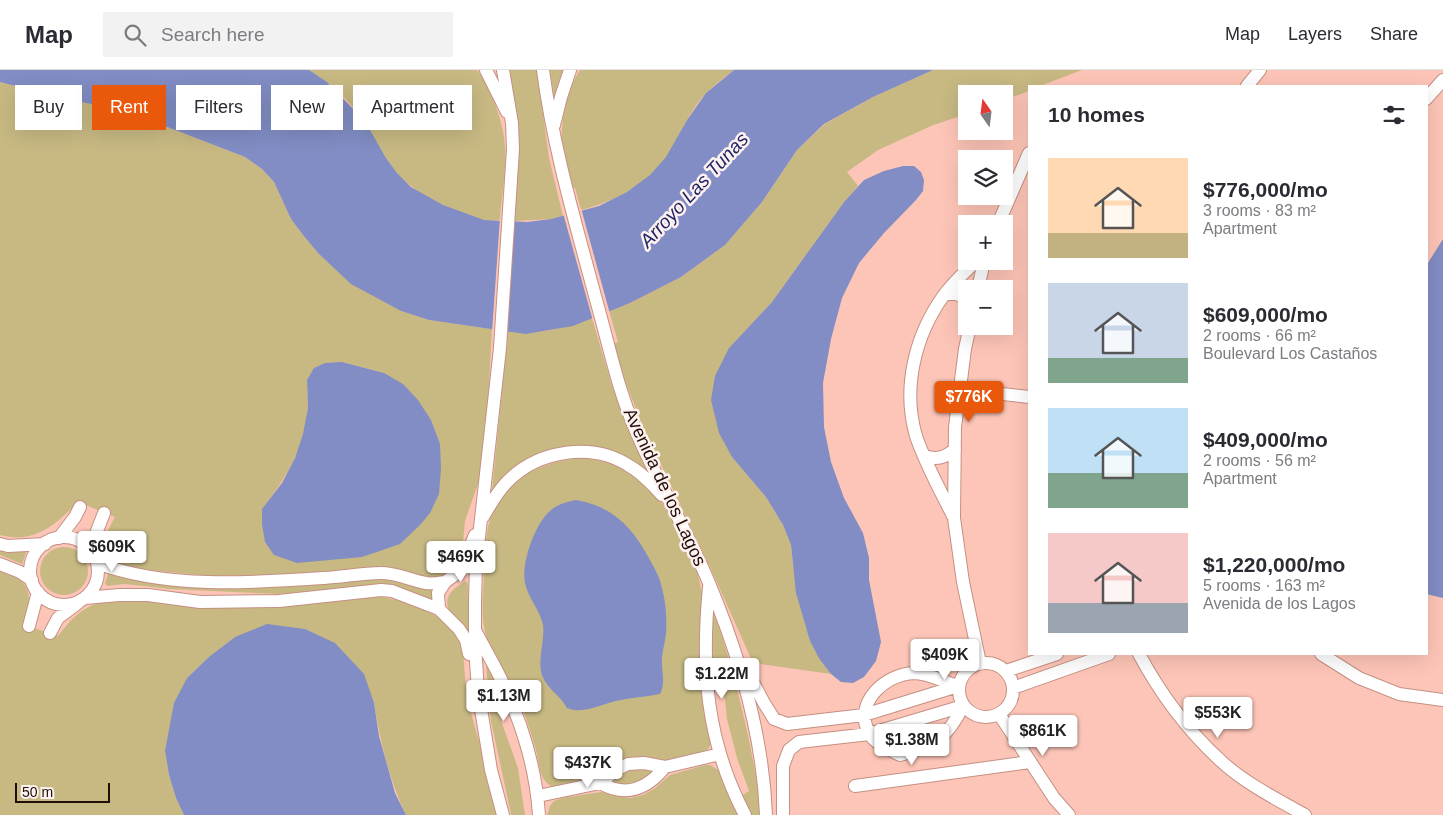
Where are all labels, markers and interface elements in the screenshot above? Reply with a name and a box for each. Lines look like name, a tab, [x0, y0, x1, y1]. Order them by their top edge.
search box	[103, 12, 453, 57]
text: Map	[25, 21, 73, 48]
icon: search	[121, 21, 149, 49]
text: Search here	[161, 24, 265, 45]
text: Map	[1225, 24, 1260, 44]
text: Layers	[1288, 24, 1342, 44]
text: Share	[1370, 24, 1418, 44]
chip: Buy	[15, 85, 82, 130]
chip: Rent	[92, 85, 166, 130]
chip: Filters	[176, 85, 261, 130]
chip: New	[271, 85, 343, 130]
chip: Apartment	[353, 85, 472, 130]
north arrow	[958, 85, 1012, 140]
map controls	[958, 85, 1013, 335]
icon: filters	[1380, 101, 1408, 129]
text: 10 homes	[1048, 103, 1145, 126]
water label: Arroyo Las Tunas	[635, 128, 753, 252]
button: layers	[958, 150, 1013, 205]
icon: home	[1088, 178, 1148, 238]
text: $776,000/mo	[1203, 178, 1328, 201]
text: 3 rooms · 83 m²	[1203, 202, 1316, 219]
button: +	[958, 215, 1013, 270]
text: Apartment	[1203, 220, 1277, 237]
button: −	[958, 280, 1013, 335]
icon: home	[1088, 303, 1148, 363]
text: $609,000/mo	[1203, 303, 1328, 326]
text: 2 rooms · 66 m²	[1203, 327, 1316, 344]
text: Boulevard Los Castaños	[1203, 345, 1377, 362]
pin: $776K	[934, 380, 1004, 423]
text: $776K	[945, 388, 993, 405]
street label: Avenida de los Lagos	[620, 405, 710, 569]
icon: home	[1088, 428, 1148, 488]
text: $409,000/mo	[1203, 428, 1328, 451]
text: 2 rooms · 56 m²	[1203, 452, 1316, 469]
text: Apartment	[1203, 470, 1277, 487]
pin: $609K	[77, 530, 147, 573]
text: $609K	[88, 538, 136, 555]
pin: $469K	[426, 540, 496, 583]
text: $469K	[437, 548, 485, 565]
icon: home	[1088, 553, 1148, 613]
text: $1,220,000/mo	[1203, 553, 1345, 576]
text: 5 rooms · 163 m²	[1203, 577, 1325, 594]
text: Avenida de los Lagos	[1203, 595, 1356, 612]
pin: $409K	[910, 638, 980, 681]
text: $409K	[921, 646, 969, 663]
pin: $1.22M	[681, 658, 763, 700]
text: $1.22M	[695, 665, 749, 682]
pin: $1.13M	[463, 680, 545, 722]
text: $1.13M	[477, 687, 531, 704]
pin: $553K	[1183, 696, 1253, 739]
text: $553K	[1194, 704, 1242, 721]
pin: $861K	[1008, 714, 1078, 757]
text: $861K	[1019, 722, 1067, 739]
pin: $1.38M	[871, 724, 953, 766]
text: $1.38M	[885, 731, 939, 748]
pin: $437K	[553, 746, 623, 789]
text: $437K	[564, 754, 612, 771]
scale bar	[15, 780, 110, 803]
text: 50 m	[22, 784, 53, 800]

